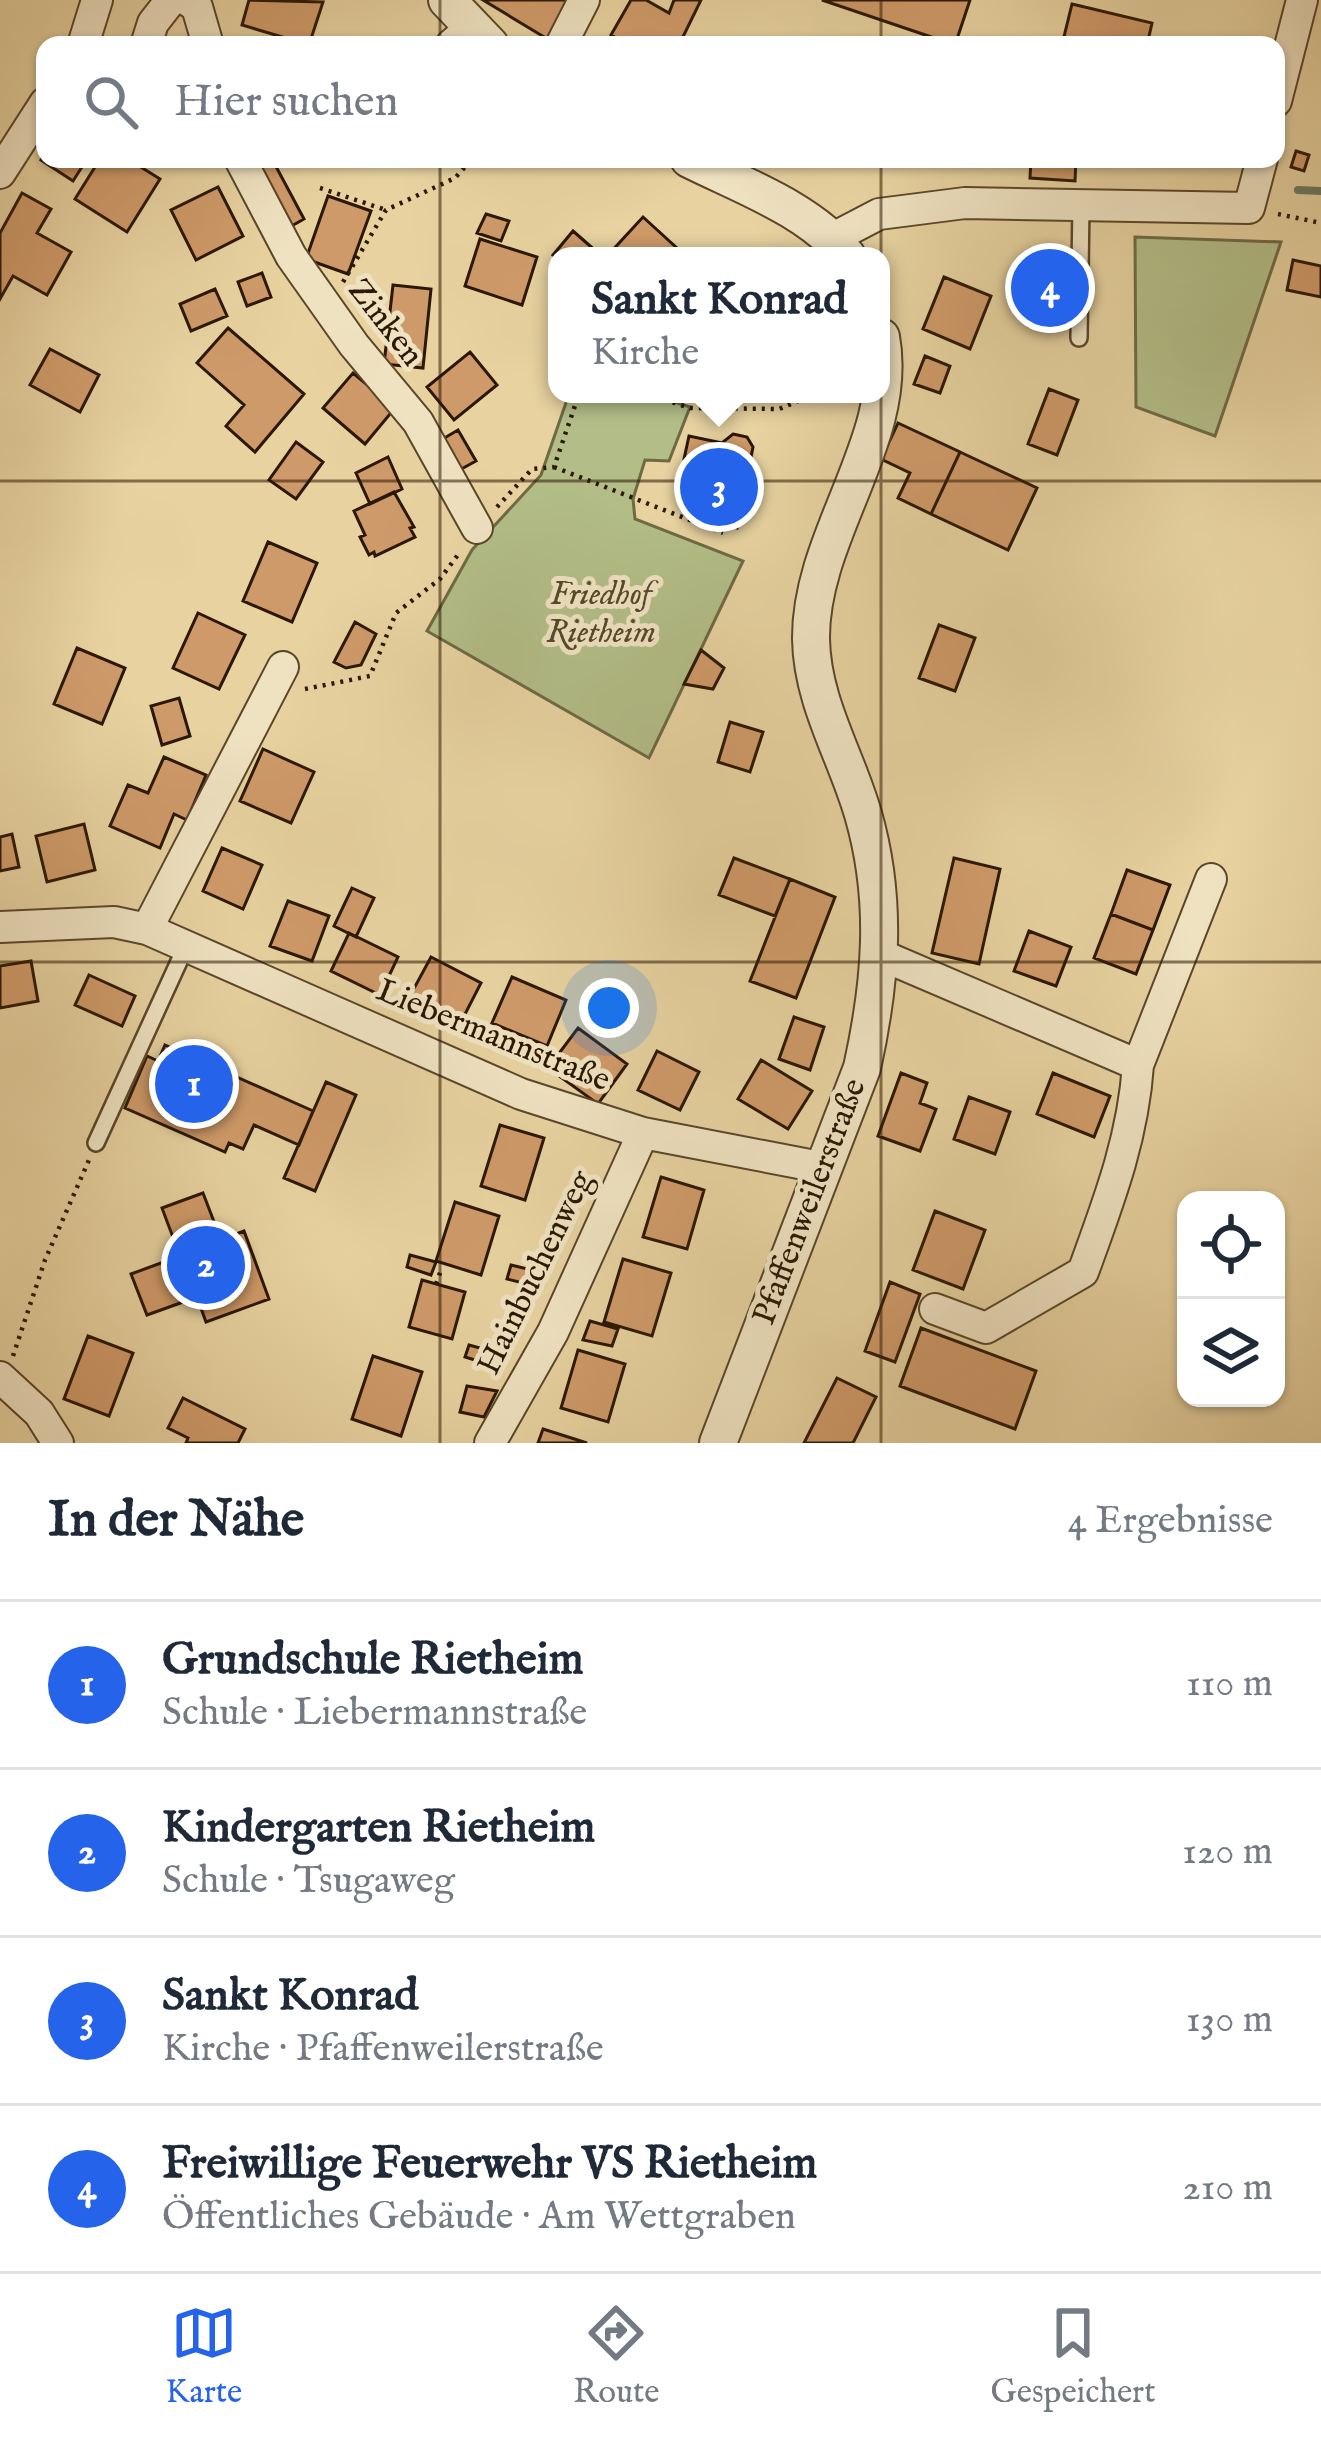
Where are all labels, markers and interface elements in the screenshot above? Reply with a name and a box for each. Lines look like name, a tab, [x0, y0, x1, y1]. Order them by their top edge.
search box	[36, 36, 1285, 168]
icon: search	[78, 69, 144, 135]
text: Hier suchen	[174, 74, 398, 131]
pin: 4	[1011, 243, 1089, 333]
popup	[548, 247, 890, 403]
street label: Zinken	[338, 271, 432, 375]
text: Sankt Konrad	[591, 272, 847, 329]
text: Kirche	[591, 329, 699, 378]
pin: 3	[680, 442, 758, 532]
park label: Friedhof Rietheim	[546, 574, 659, 654]
street label: Liebermannstraße	[370, 970, 616, 1102]
your location	[579, 978, 639, 1038]
pin: 1	[155, 1039, 233, 1129]
street label: Pfaffenweilerstraße	[744, 1073, 876, 1331]
street label: Hainbuchenweg	[468, 1163, 604, 1382]
map controls	[1177, 1191, 1285, 1407]
button: locate	[1177, 1191, 1285, 1299]
pin: 2	[167, 1220, 245, 1310]
button: layers	[1177, 1299, 1285, 1407]
text: In der Nähe	[48, 1489, 304, 1554]
text: 4 Ergebnisse	[1068, 1497, 1273, 1546]
text: Grundschule Rietheim	[162, 1632, 584, 1689]
text: 1	[80, 1660, 94, 1709]
text: 110 m	[1186, 1660, 1273, 1709]
text: Schule · Liebermannstraße	[162, 1689, 587, 1738]
text: Kindergarten Rietheim	[162, 1800, 595, 1857]
text: 2	[78, 1828, 96, 1877]
text: 120 m	[1182, 1828, 1273, 1877]
text: Schule · Tsugaweg	[162, 1857, 455, 1906]
text: Sankt Konrad	[162, 1968, 418, 2025]
text: 3	[80, 1996, 94, 2045]
text: 130 m	[1186, 1996, 1273, 2045]
text: Kirche · Pfaffenweilerstraße	[162, 2025, 604, 2074]
text: Freiwillige Feuerwehr VS Rietheim	[162, 2136, 817, 2193]
text: 4	[77, 2164, 97, 2213]
text: 210 m	[1183, 2164, 1273, 2213]
text: Öffentliches Gebäude · Am Wettgraben	[162, 2193, 796, 2242]
tab: Karte	[166, 2300, 242, 2414]
tab: Route	[573, 2300, 659, 2414]
tab: Gespeichert	[991, 2300, 1155, 2414]

